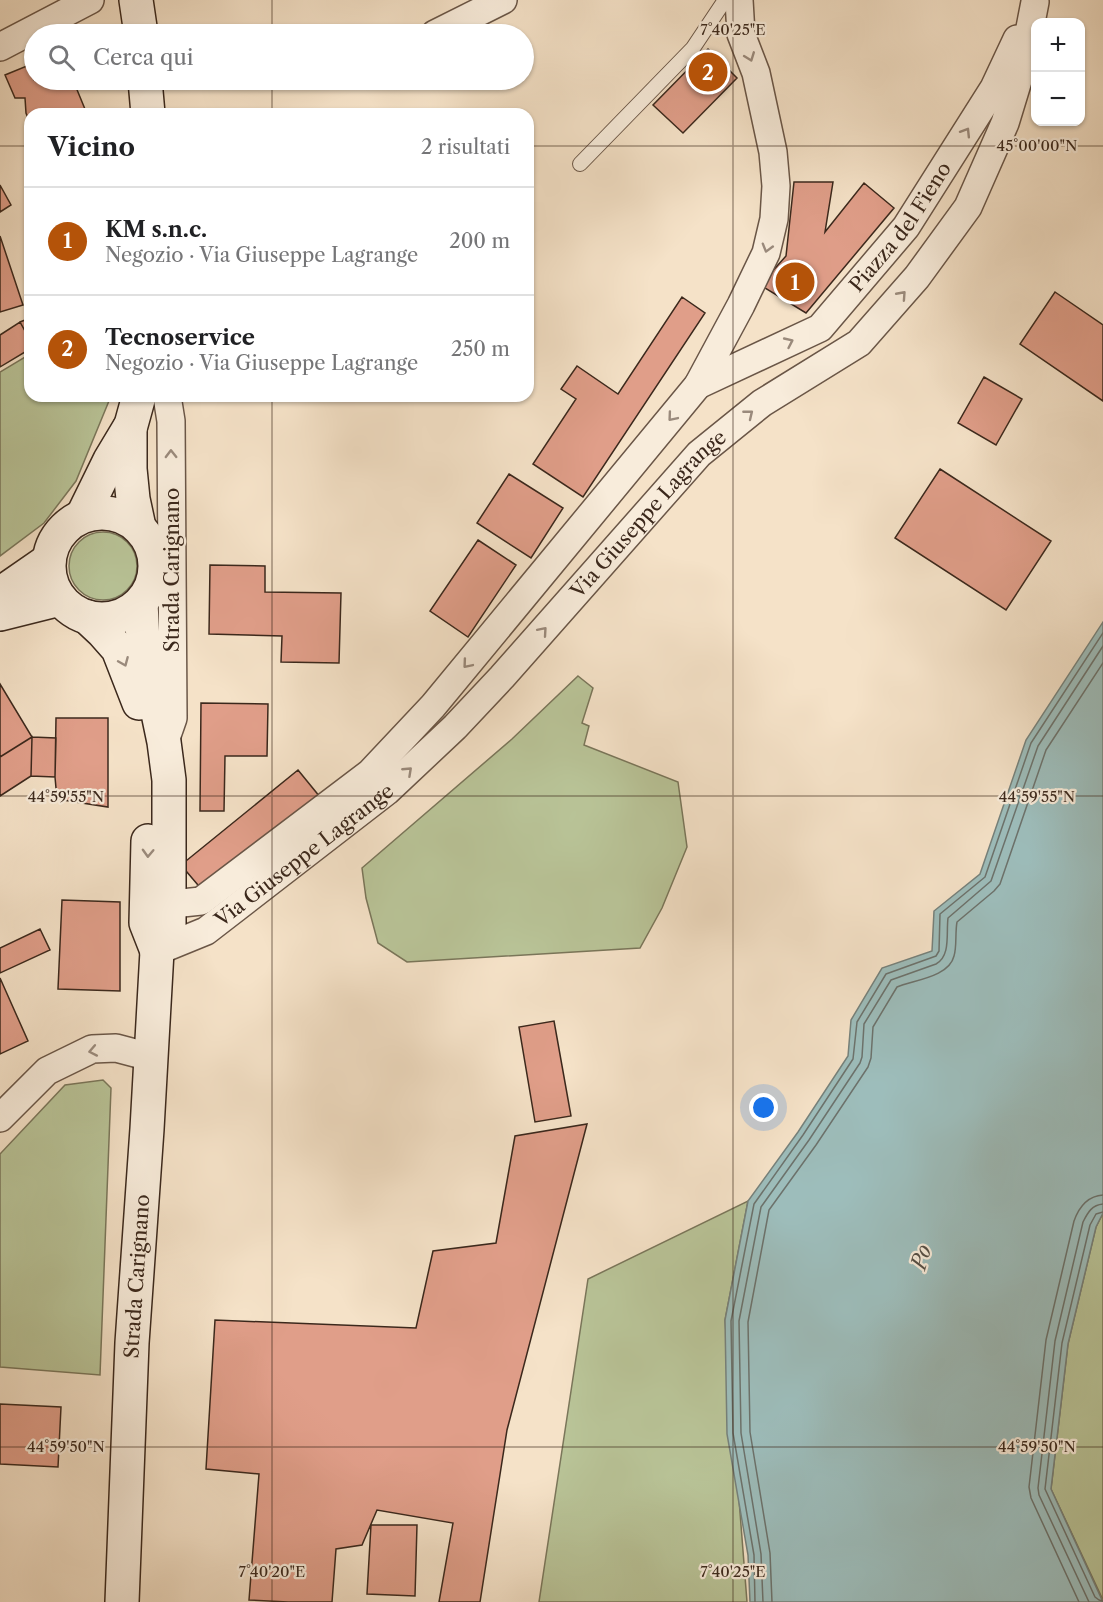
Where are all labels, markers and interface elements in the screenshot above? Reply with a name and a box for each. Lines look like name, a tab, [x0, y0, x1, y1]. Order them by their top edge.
map controls	[1031, 18, 1085, 126]
button: +	[1031, 18, 1085, 72]
text: 7°40'25"E	[700, 20, 766, 39]
search box	[24, 24, 534, 90]
icon: search	[45, 41, 78, 74]
text: Cerca qui	[93, 44, 194, 71]
pin: 2	[688, 50, 728, 94]
one-way arrow	[743, 51, 755, 62]
button: −	[1031, 72, 1085, 126]
one-way arrow	[958, 128, 970, 138]
text: Vicino	[48, 131, 135, 163]
text: 2 risultati	[421, 135, 510, 159]
text: 45°00'00"N	[997, 136, 1078, 155]
street label: Piazza del Fieno	[844, 158, 956, 297]
text: KM s.n.c.	[105, 216, 207, 243]
text: 1	[63, 229, 72, 253]
text: 200 m	[449, 229, 510, 253]
one-way arrow	[762, 242, 774, 253]
text: Negozio · Via Giuseppe Lagrange	[105, 243, 418, 267]
pin: 1	[776, 260, 814, 304]
one-way arrow	[894, 291, 905, 302]
text: Tecnoservice	[105, 324, 255, 351]
text: 2	[62, 337, 73, 361]
text: 250 m	[451, 337, 510, 361]
one-way arrow	[782, 338, 793, 350]
text: Negozio · Via Giuseppe Lagrange	[105, 351, 418, 375]
one-way arrow	[668, 410, 679, 421]
one-way arrow	[742, 410, 753, 421]
street label: Via Giuseppe Lagrange	[565, 425, 731, 604]
one-way arrow	[165, 449, 177, 458]
street label: Strada Carignano	[160, 488, 184, 652]
one-way arrow	[536, 627, 547, 638]
one-way arrow	[116, 655, 128, 666]
one-way arrow	[464, 657, 475, 668]
one-way arrow	[400, 768, 411, 779]
street label: Via Giuseppe Lagrange	[209, 779, 398, 932]
text: 44°59'55"N	[28, 787, 104, 806]
text: 44°59'55"N	[999, 787, 1075, 806]
one-way arrow	[141, 849, 154, 858]
one-way arrow	[89, 1044, 99, 1057]
your location	[749, 1093, 778, 1122]
street label: Strada Carignano	[119, 1193, 154, 1359]
water label: Po	[905, 1242, 936, 1274]
text: 44°59'50"N	[27, 1437, 105, 1456]
text: 44°59'50"N	[998, 1437, 1076, 1456]
text: 7°40'20"E	[239, 1562, 305, 1581]
text: 7°40'25"E	[700, 1562, 766, 1581]

